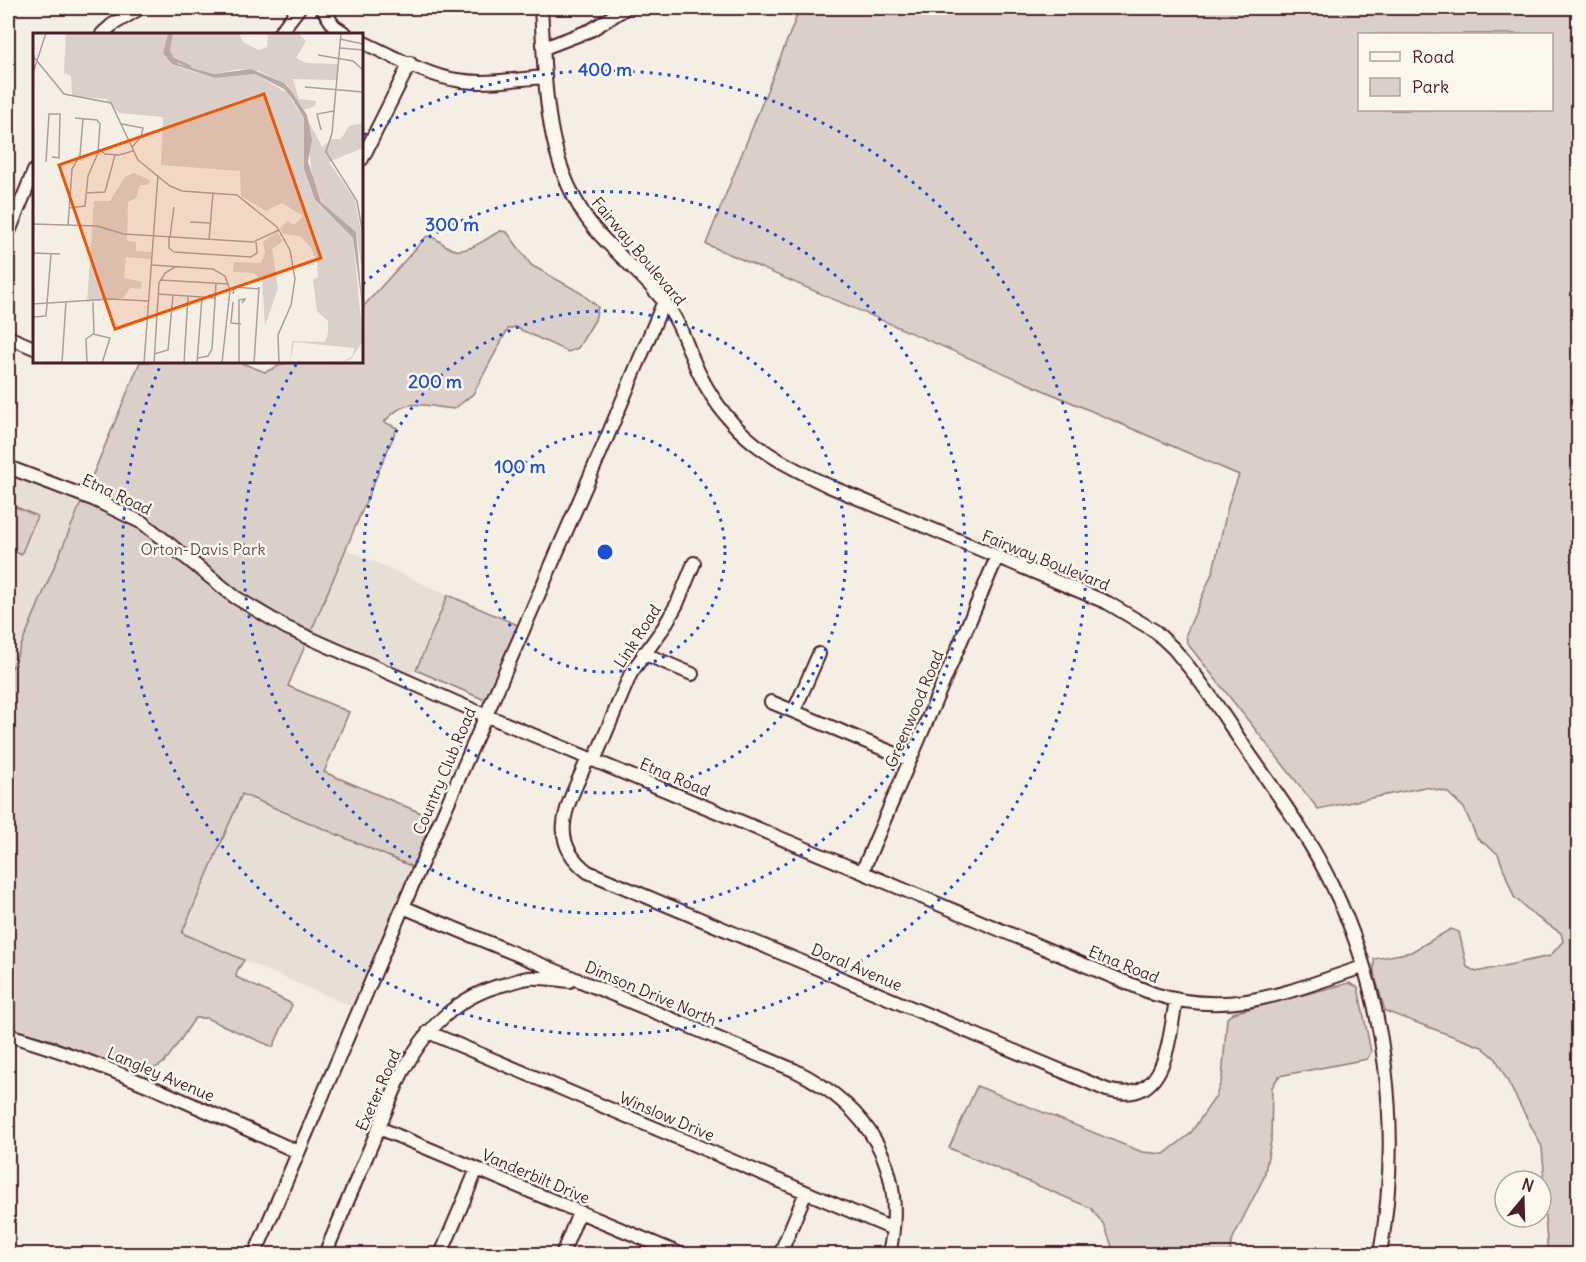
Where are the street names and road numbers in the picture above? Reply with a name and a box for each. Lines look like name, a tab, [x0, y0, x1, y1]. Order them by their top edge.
street label: Fairway Boulevard	[588, 193, 690, 309]
street label: Etna Road	[79, 469, 155, 519]
street label: Fairway Boulevard	[979, 525, 1113, 595]
street label: Link Road	[609, 601, 665, 671]
street label: Greenwood Road	[880, 647, 948, 771]
street label: Country Club Road	[408, 704, 480, 838]
street label: Etna Road	[637, 753, 713, 801]
street label: Doral Avenue	[809, 939, 905, 995]
street label: Etna Road	[1086, 941, 1162, 987]
street label: Dimson Drive North	[582, 956, 720, 1030]
street label: Langley Avenue	[104, 1042, 218, 1106]
street label: Exeter Road	[351, 1046, 405, 1134]
street label: Winslow Drive	[616, 1087, 718, 1145]
street label: Vanderbilt Drive	[479, 1144, 593, 1208]

